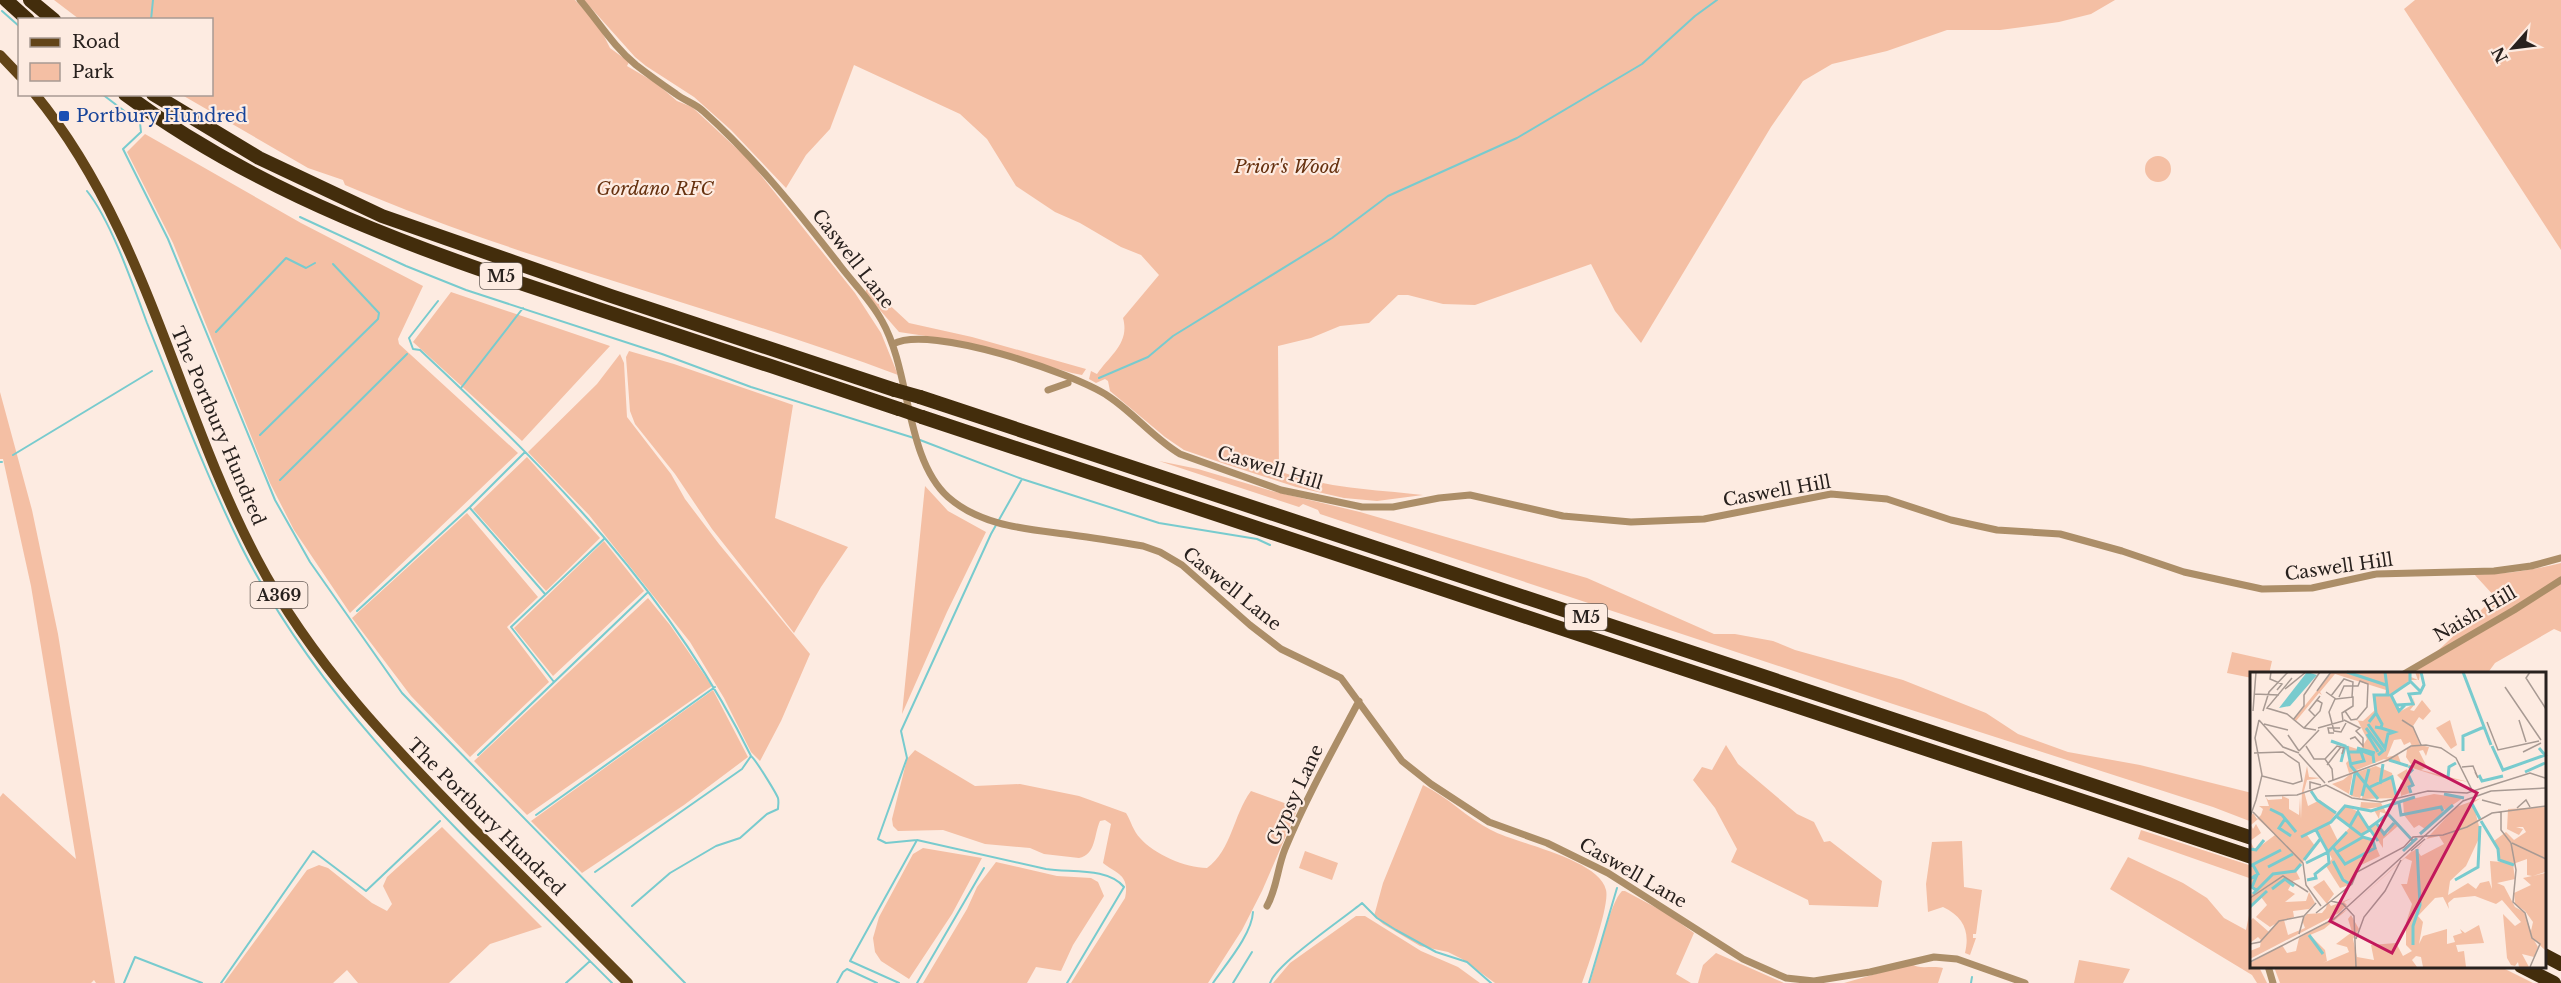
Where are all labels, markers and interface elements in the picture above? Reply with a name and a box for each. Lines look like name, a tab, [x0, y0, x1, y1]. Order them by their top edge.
legend	[18, 18, 213, 96]
north arrow	[2483, 18, 2543, 78]
text: Road	[72, 31, 120, 53]
text: N	[2487, 44, 2512, 66]
text: Park	[72, 61, 114, 83]
place label: Portbury Hundred	[76, 105, 247, 127]
marker: Portbury Hundred	[57, 109, 71, 123]
park label: Prior's Wood	[1233, 156, 1340, 178]
park label: Gordano RFC	[596, 178, 715, 200]
street label: Caswell Lane	[807, 205, 899, 313]
road number: M5	[480, 263, 522, 289]
street label: The Portbury Hundred	[166, 323, 270, 529]
street label: Caswell Hill	[1215, 442, 1326, 495]
street label: Caswell Hill	[1721, 471, 1833, 511]
street label: Caswell Lane	[1178, 543, 1286, 635]
street label: Caswell Hill	[2283, 548, 2395, 585]
street label: Naish Hill	[2430, 581, 2520, 646]
road number: A369	[250, 582, 308, 608]
road number: M5	[1565, 604, 1607, 630]
inset map	[2250, 672, 2546, 968]
street label: The Portbury Hundred	[403, 734, 569, 900]
street label: Gypsy Lane	[1262, 741, 1328, 849]
street label: Caswell Lane	[1575, 833, 1691, 913]

